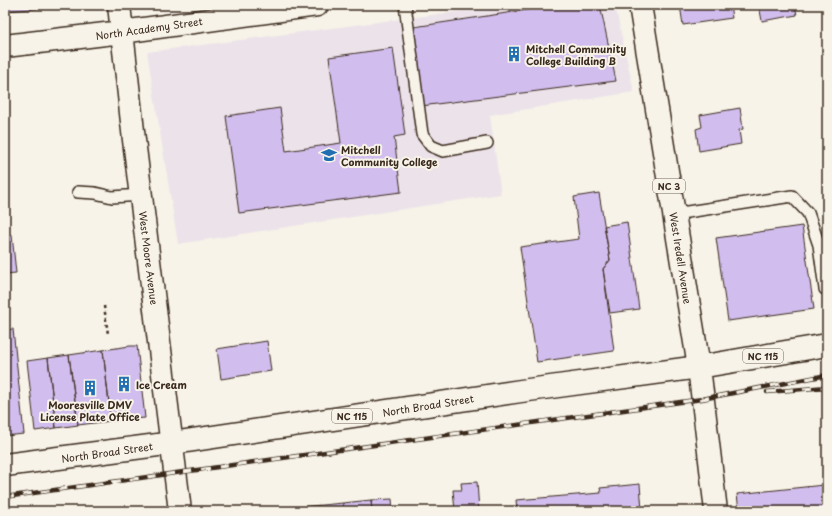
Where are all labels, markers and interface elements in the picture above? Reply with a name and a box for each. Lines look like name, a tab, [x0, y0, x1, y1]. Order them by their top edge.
street label: North Academy Street	[95, 13, 203, 43]
place label: Mitchell Community College Building B	[526, 41, 626, 68]
building icon: Mitchell Community College Building B	[505, 45, 523, 63]
place label: Mitchell Community College	[341, 142, 438, 170]
school or university icon: Mitchell Community College	[320, 146, 338, 164]
road number: NC 3	[653, 179, 685, 193]
street label: West Moore Avenue	[136, 210, 162, 306]
street label: West Iredell Avenue	[666, 211, 696, 305]
road number: NC 115	[743, 349, 783, 363]
building icon: Ice Cream	[115, 375, 133, 393]
place label: Ice Cream	[136, 377, 187, 392]
building icon: Mooresville DMV License Plate Office	[81, 379, 99, 397]
street label: North Broad Street	[381, 390, 475, 420]
place label: Mooresville DMV License Plate Office	[40, 397, 140, 424]
road number: NC 115	[332, 409, 372, 423]
street label: North Broad Street	[60, 438, 154, 466]

